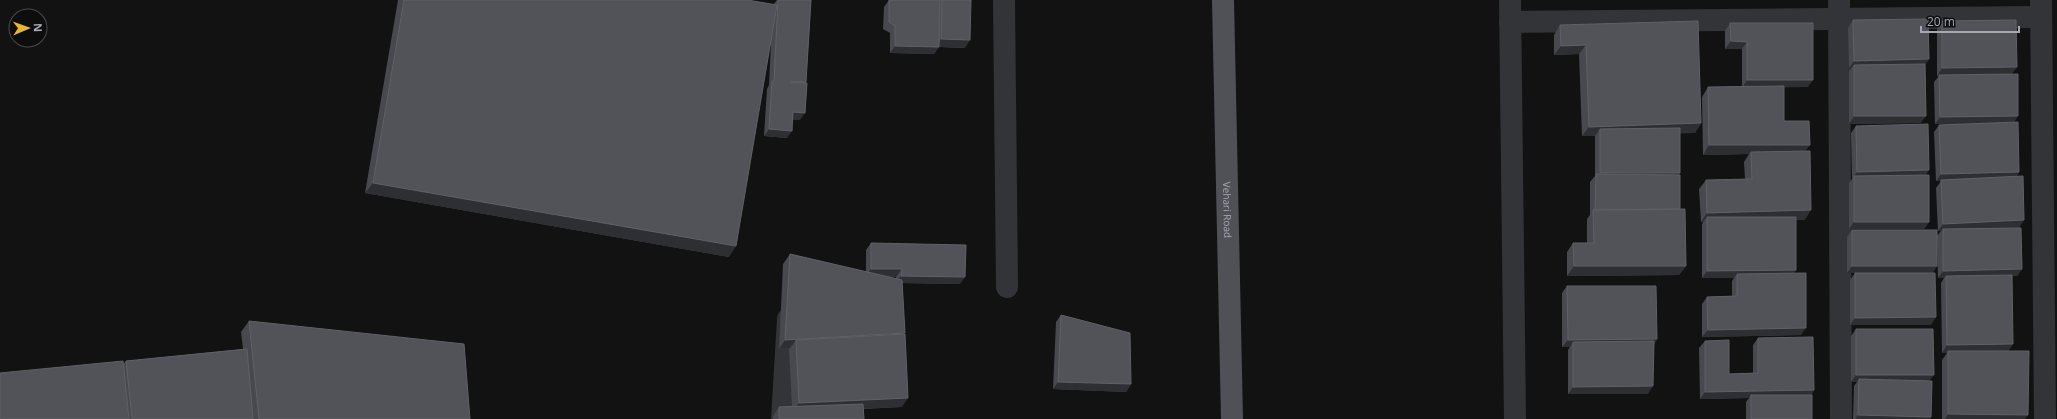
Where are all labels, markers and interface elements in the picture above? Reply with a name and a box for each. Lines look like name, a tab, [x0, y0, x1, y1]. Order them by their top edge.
north arrow	[8, 8, 48, 48]
scale bar	[1921, 8, 2019, 34]
text: 20 m	[1927, 13, 1955, 30]
text: N	[31, 23, 46, 32]
street label: Vehari Road	[1220, 182, 1235, 238]

